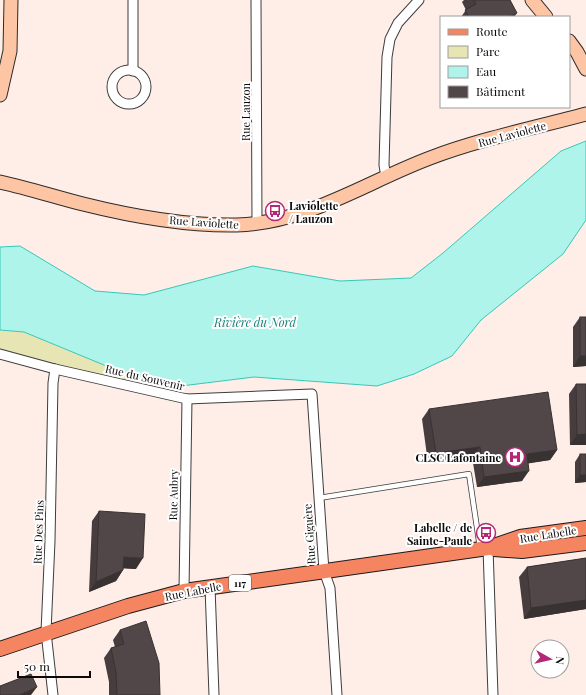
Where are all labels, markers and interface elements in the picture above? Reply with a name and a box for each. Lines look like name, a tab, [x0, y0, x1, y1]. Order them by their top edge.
legend	[440, 16, 570, 108]
text: Route	[476, 23, 508, 39]
text: Parc	[476, 43, 500, 59]
text: Eau	[476, 63, 496, 79]
street label: Rue Lauzon	[238, 83, 253, 141]
text: Bâtiment	[476, 83, 526, 99]
street label: Rue Laviolette	[476, 118, 548, 150]
place label: Laviolette / Lauzon	[289, 198, 339, 226]
bus stop icon: Laviolette / Lauzon	[264, 200, 286, 222]
street label: Rue Laviolette	[169, 212, 240, 232]
water label: Rivière du Nord	[213, 314, 296, 330]
street label: Rue du Souvenir	[104, 361, 186, 393]
hospital icon: CLSC Lafontaine	[504, 446, 526, 468]
place label: CLSC Lafontaine	[415, 450, 501, 465]
street label: Rue Aubry	[165, 469, 181, 521]
street label: Rue Des Pins	[29, 500, 47, 564]
street label: Rue Giguère	[299, 503, 319, 565]
place label: Labelle / de Sainte-Paule	[407, 520, 472, 548]
bus stop icon: Labelle / de Sainte-Paule	[475, 522, 497, 544]
street label: Rue Labelle	[519, 522, 578, 546]
road number: 117	[229, 575, 251, 591]
street label: Rue Labelle	[163, 578, 223, 604]
north arrow	[530, 639, 570, 679]
scale bar	[18, 653, 90, 679]
text: N	[552, 655, 568, 665]
text: 50 m	[24, 658, 50, 674]

